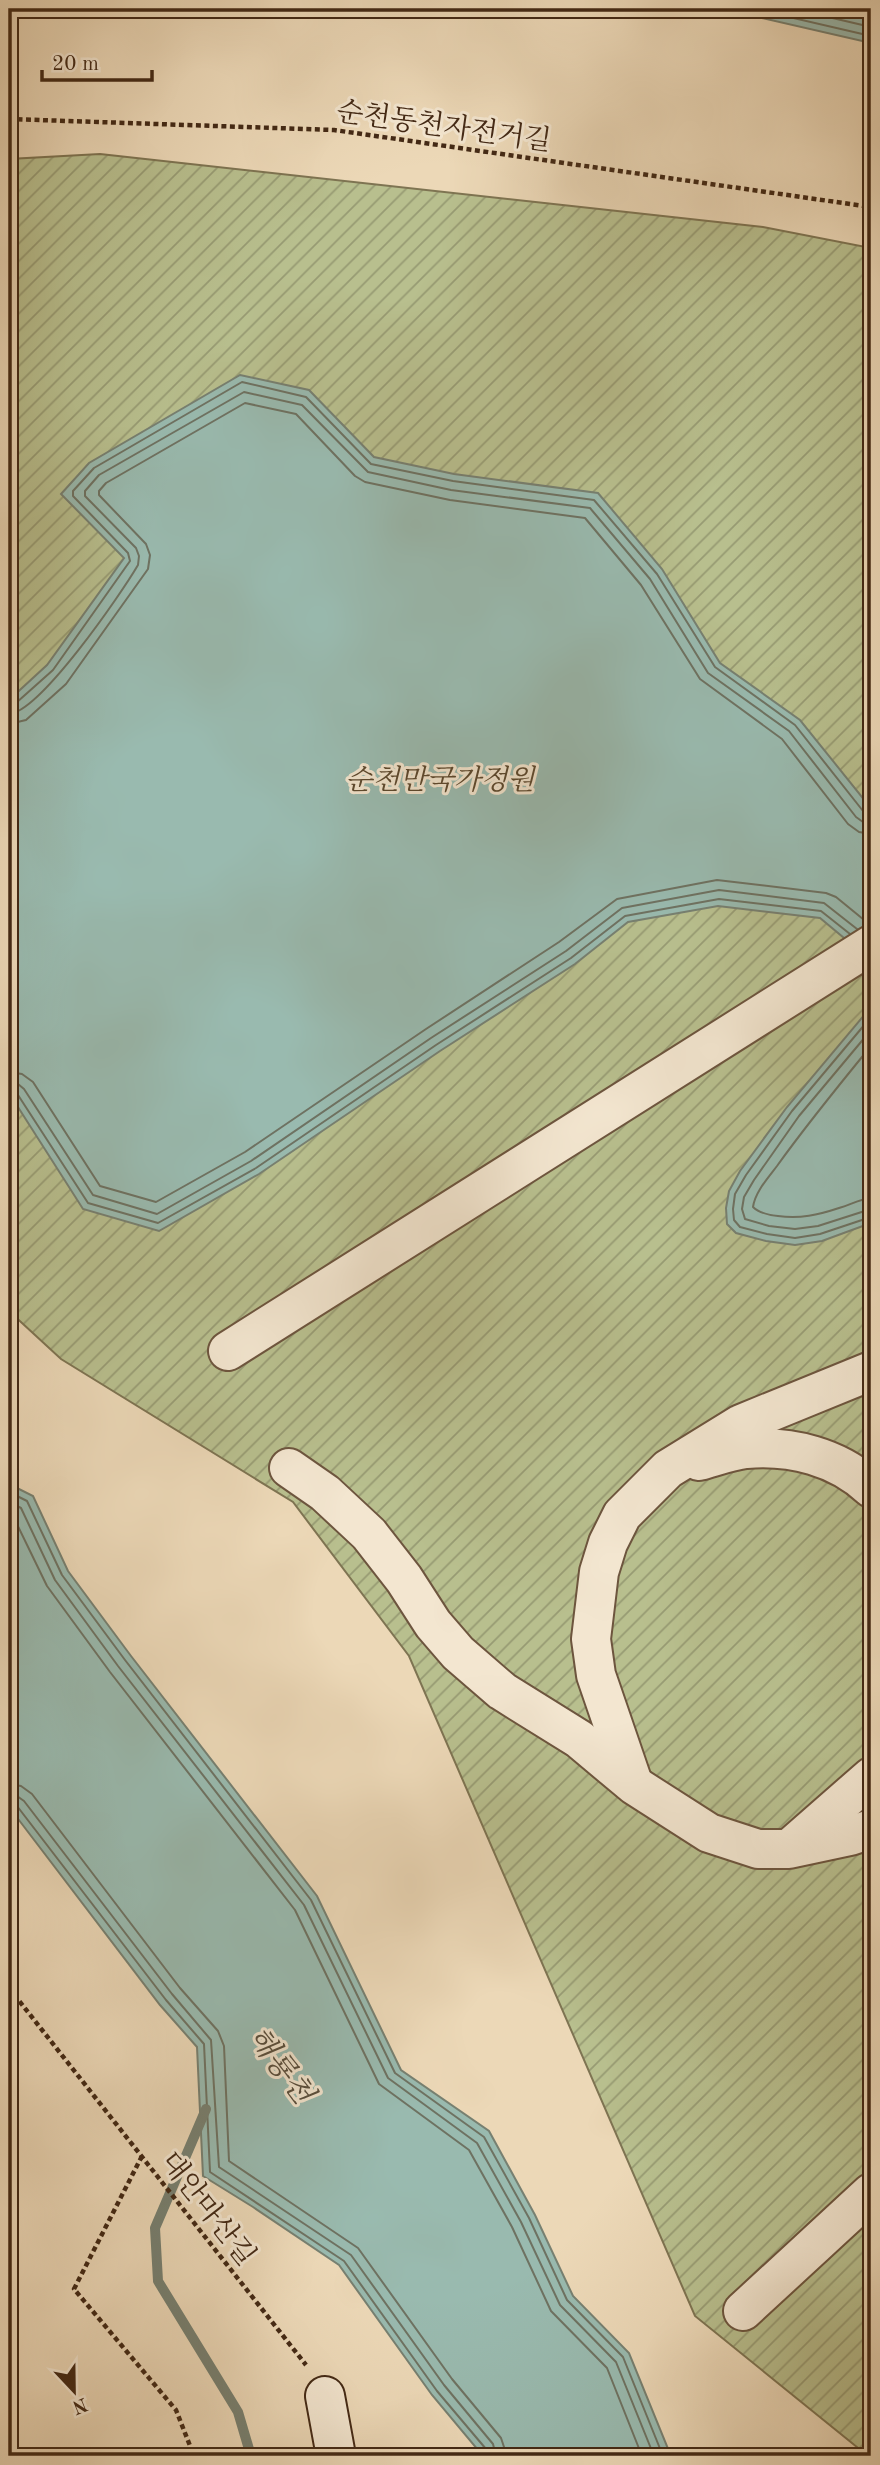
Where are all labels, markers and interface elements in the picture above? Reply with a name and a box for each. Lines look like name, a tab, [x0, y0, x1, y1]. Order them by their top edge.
scale bar	[42, 38, 152, 82]
text: 20 m	[52, 54, 99, 75]
street label: 순천동천자전거길	[334, 97, 553, 157]
park label: 순천만국가정원	[345, 765, 537, 796]
water label: 해룡천	[241, 2021, 321, 2112]
street label: 대안마산길	[154, 2147, 261, 2272]
north arrow	[38, 2356, 108, 2426]
text: N	[69, 2393, 90, 2416]

